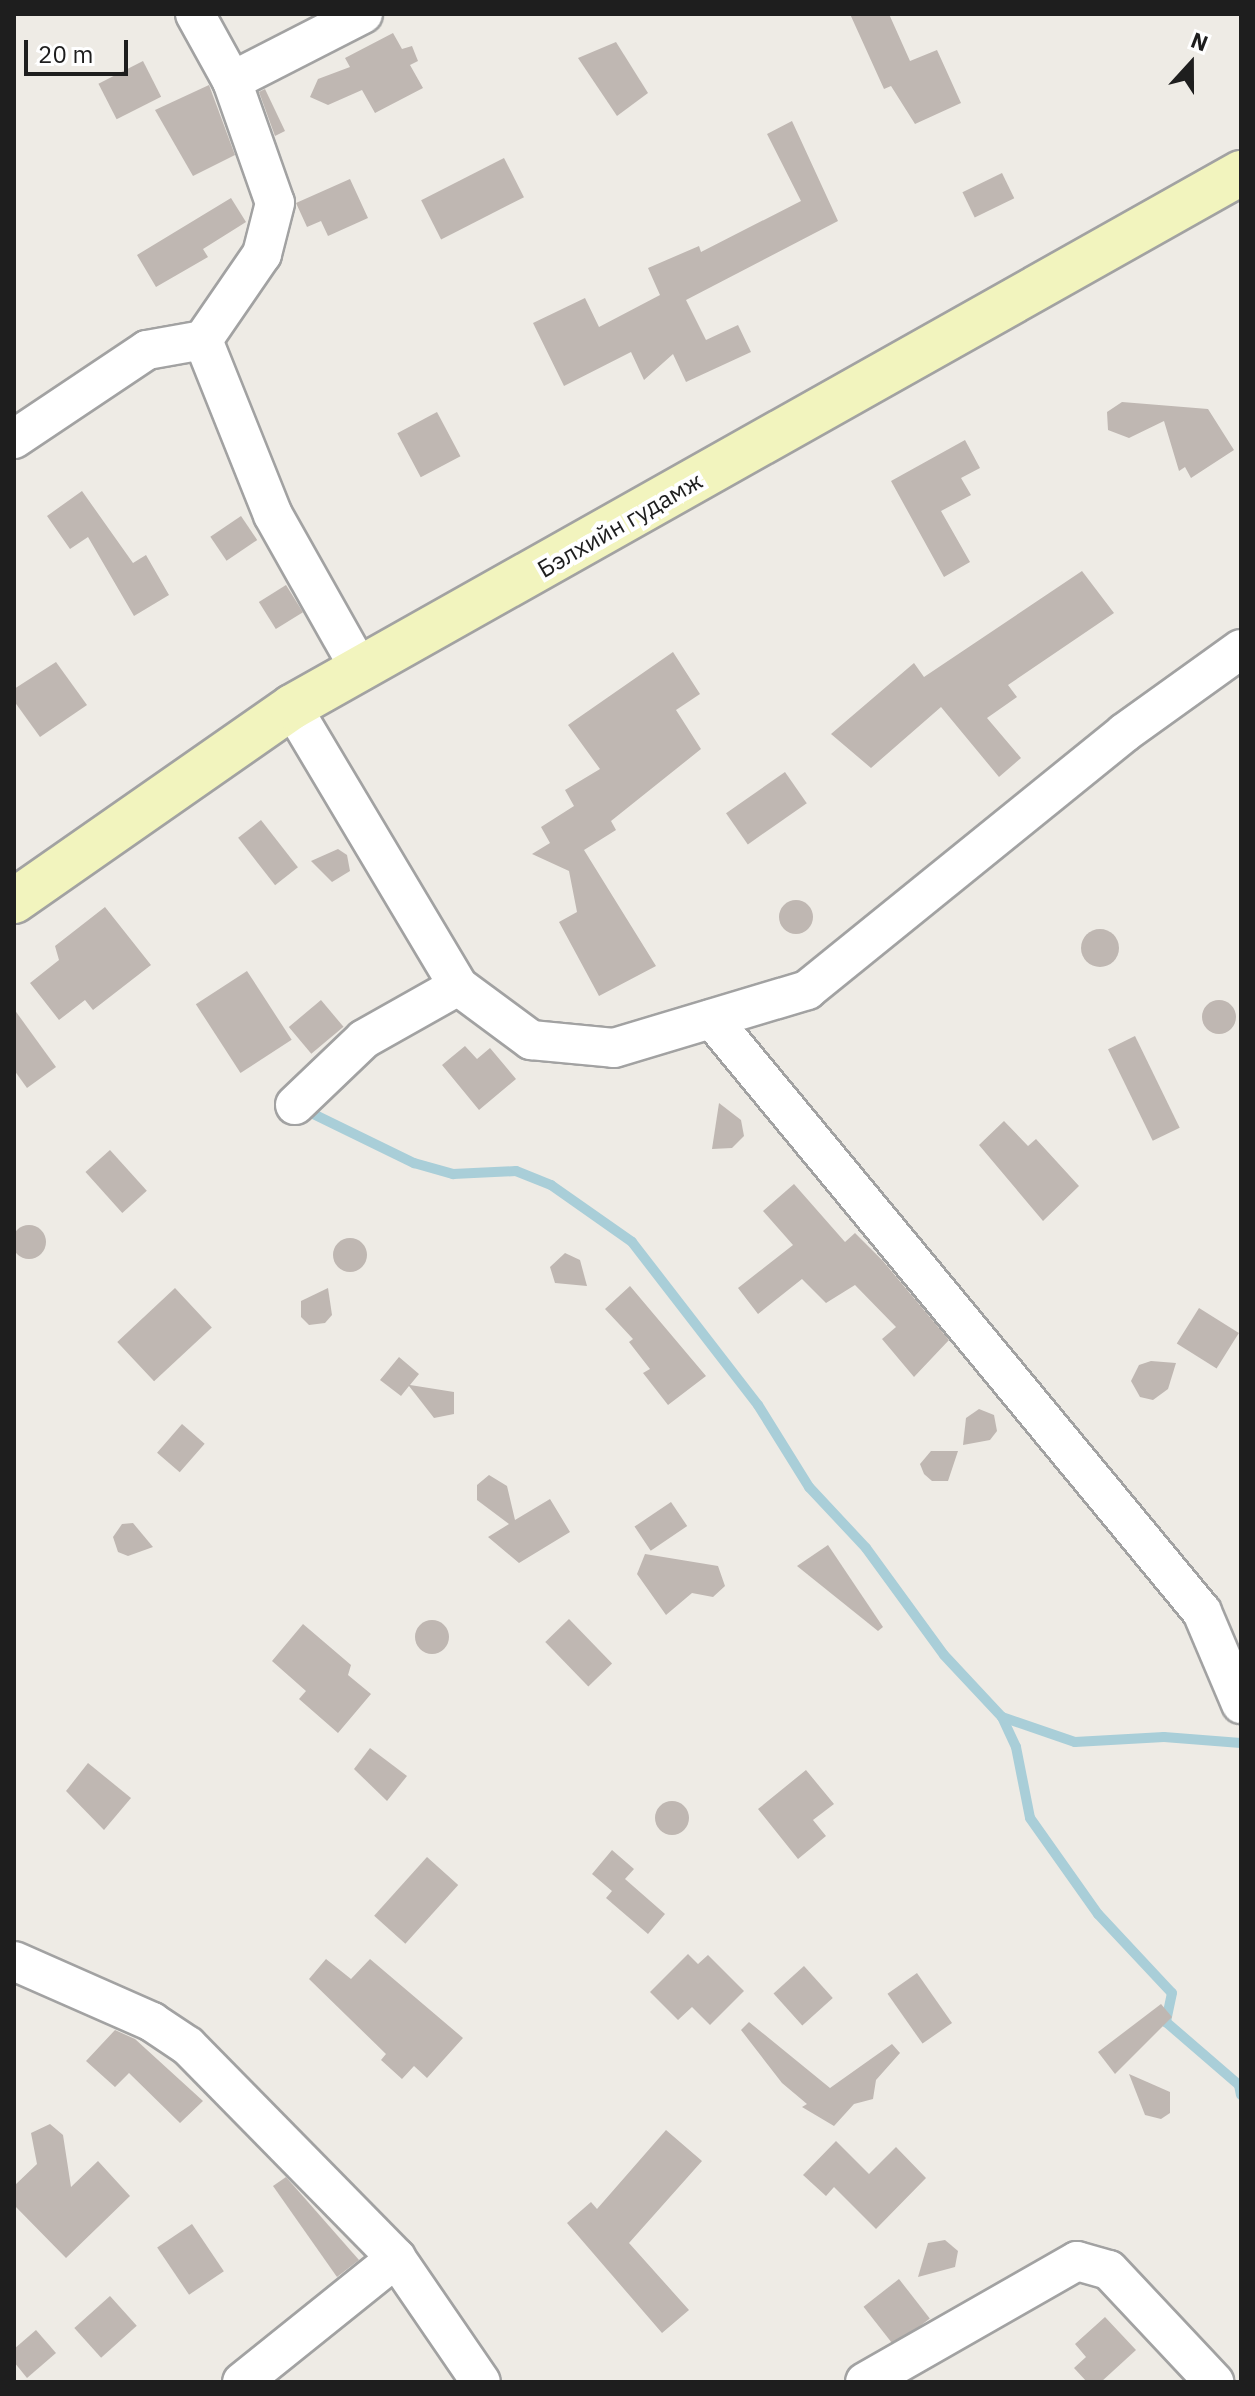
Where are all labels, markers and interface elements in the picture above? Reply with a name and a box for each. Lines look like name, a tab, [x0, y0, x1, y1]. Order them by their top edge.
scale bar	[28, 24, 132, 74]
north arrow	[1151, 24, 1231, 104]
text: N	[1187, 25, 1212, 58]
text: 20 m	[38, 38, 93, 70]
street label: Бэлхийн гудамж	[532, 466, 708, 584]

